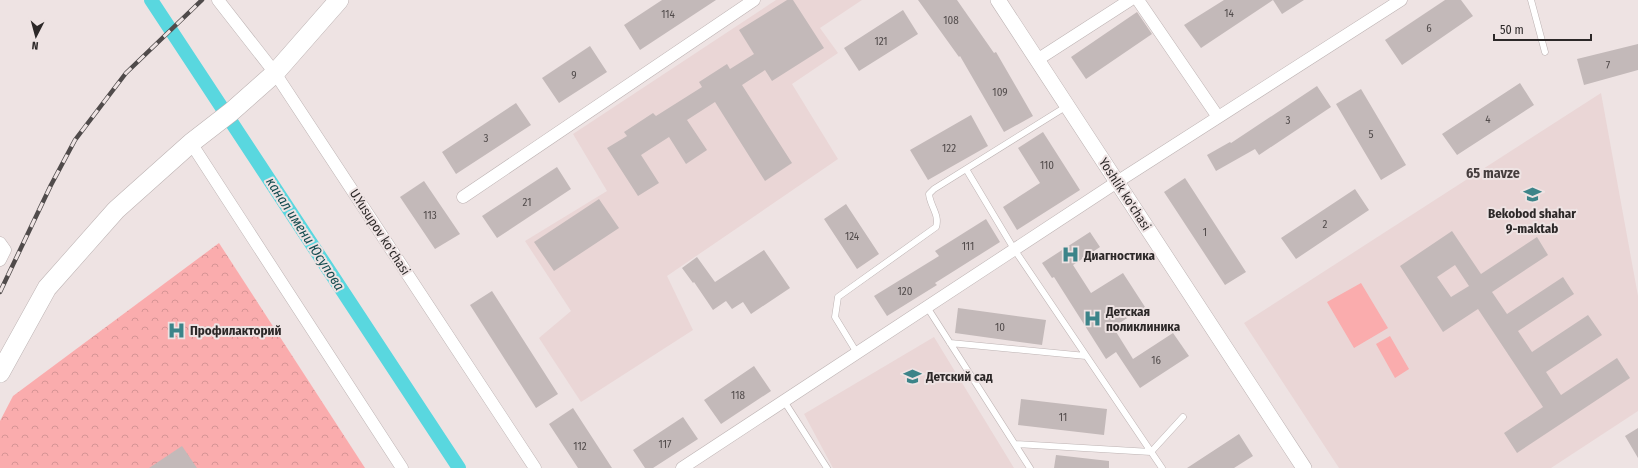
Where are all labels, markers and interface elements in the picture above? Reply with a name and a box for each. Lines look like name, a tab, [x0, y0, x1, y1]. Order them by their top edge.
house number: 14	[1224, 7, 1234, 20]
house number: 114	[661, 8, 676, 21]
house number: 108	[943, 14, 959, 27]
north arrow	[16, 16, 56, 56]
scale bar	[1494, 16, 1591, 42]
house number: 6	[1426, 22, 1432, 35]
text: 50 m	[1500, 23, 1524, 37]
house number: 121	[874, 35, 888, 48]
text: N	[31, 39, 39, 52]
house number: 7	[1606, 59, 1611, 72]
house number: 9	[571, 69, 577, 82]
house number: 109	[992, 86, 1008, 99]
house number: 4	[1485, 113, 1491, 126]
house number: 3	[1286, 114, 1291, 127]
house number: 5	[1368, 128, 1374, 141]
house number: 3	[484, 132, 489, 145]
house number: 122	[942, 142, 956, 155]
street label: Yoshlik ko'chasi	[1096, 155, 1154, 233]
house number: 110	[1040, 159, 1054, 172]
district label: 65 mavze	[1466, 165, 1520, 182]
water label: канал имени Юсупова	[262, 174, 348, 294]
school or university icon: Bekobod shahar 9-maktab	[1522, 184, 1542, 204]
street label: U.Yusupov ko'chasi	[347, 186, 413, 278]
house number: 21	[523, 196, 531, 209]
place label: Bekobod shahar 9-maktab	[1488, 206, 1576, 236]
house number: 113	[423, 209, 437, 222]
house number: 2	[1323, 218, 1328, 231]
house number: 1	[1203, 226, 1207, 239]
house number: 124	[845, 230, 860, 243]
house number: 111	[962, 240, 974, 253]
hospital icon: Диагностика	[1061, 245, 1081, 265]
place label: Диагностика	[1083, 248, 1155, 263]
house number: 120	[898, 285, 913, 298]
place label: Детская поликлиника	[1105, 304, 1181, 334]
hospital icon: Детская поликлиника	[1083, 308, 1103, 328]
hospital icon: Профилакторий	[167, 320, 187, 340]
house number: 10	[995, 321, 1005, 334]
place label: Профилакторий	[190, 323, 282, 338]
house number: 16	[1151, 354, 1161, 367]
school or university icon: Детский сад	[903, 366, 923, 386]
place label: Детский сад	[925, 369, 993, 384]
house number: 118	[731, 389, 745, 402]
house number: 11	[1059, 411, 1067, 424]
house number: 117	[659, 438, 672, 451]
house number: 112	[573, 440, 587, 453]

